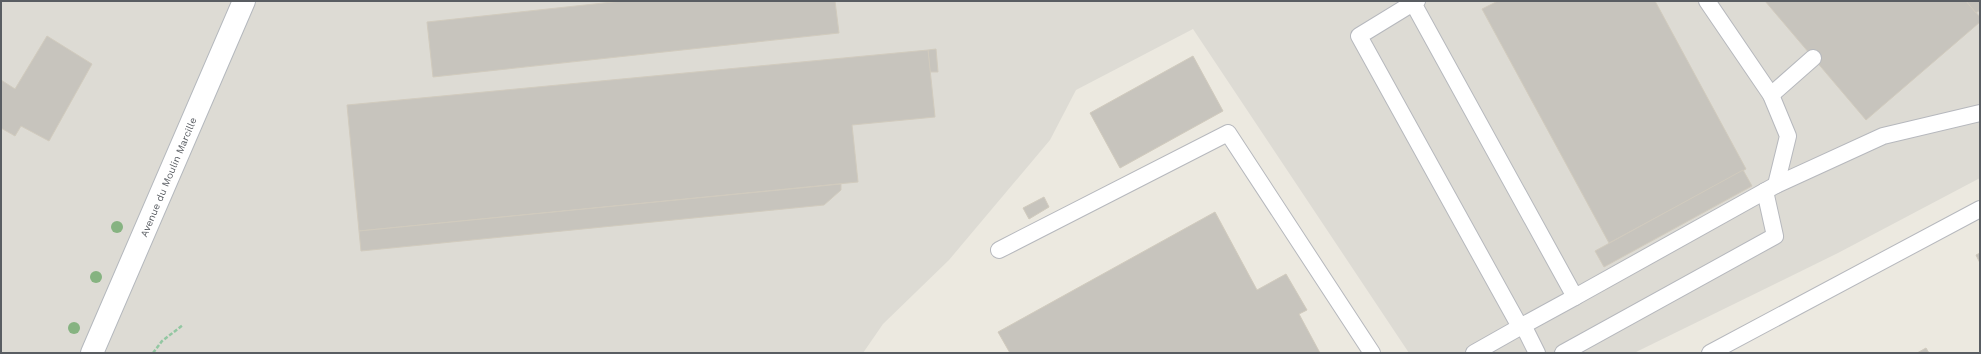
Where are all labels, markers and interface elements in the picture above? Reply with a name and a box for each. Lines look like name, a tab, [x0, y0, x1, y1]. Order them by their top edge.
street label: Avenue du Moulin Marcille	[138, 116, 199, 239]

